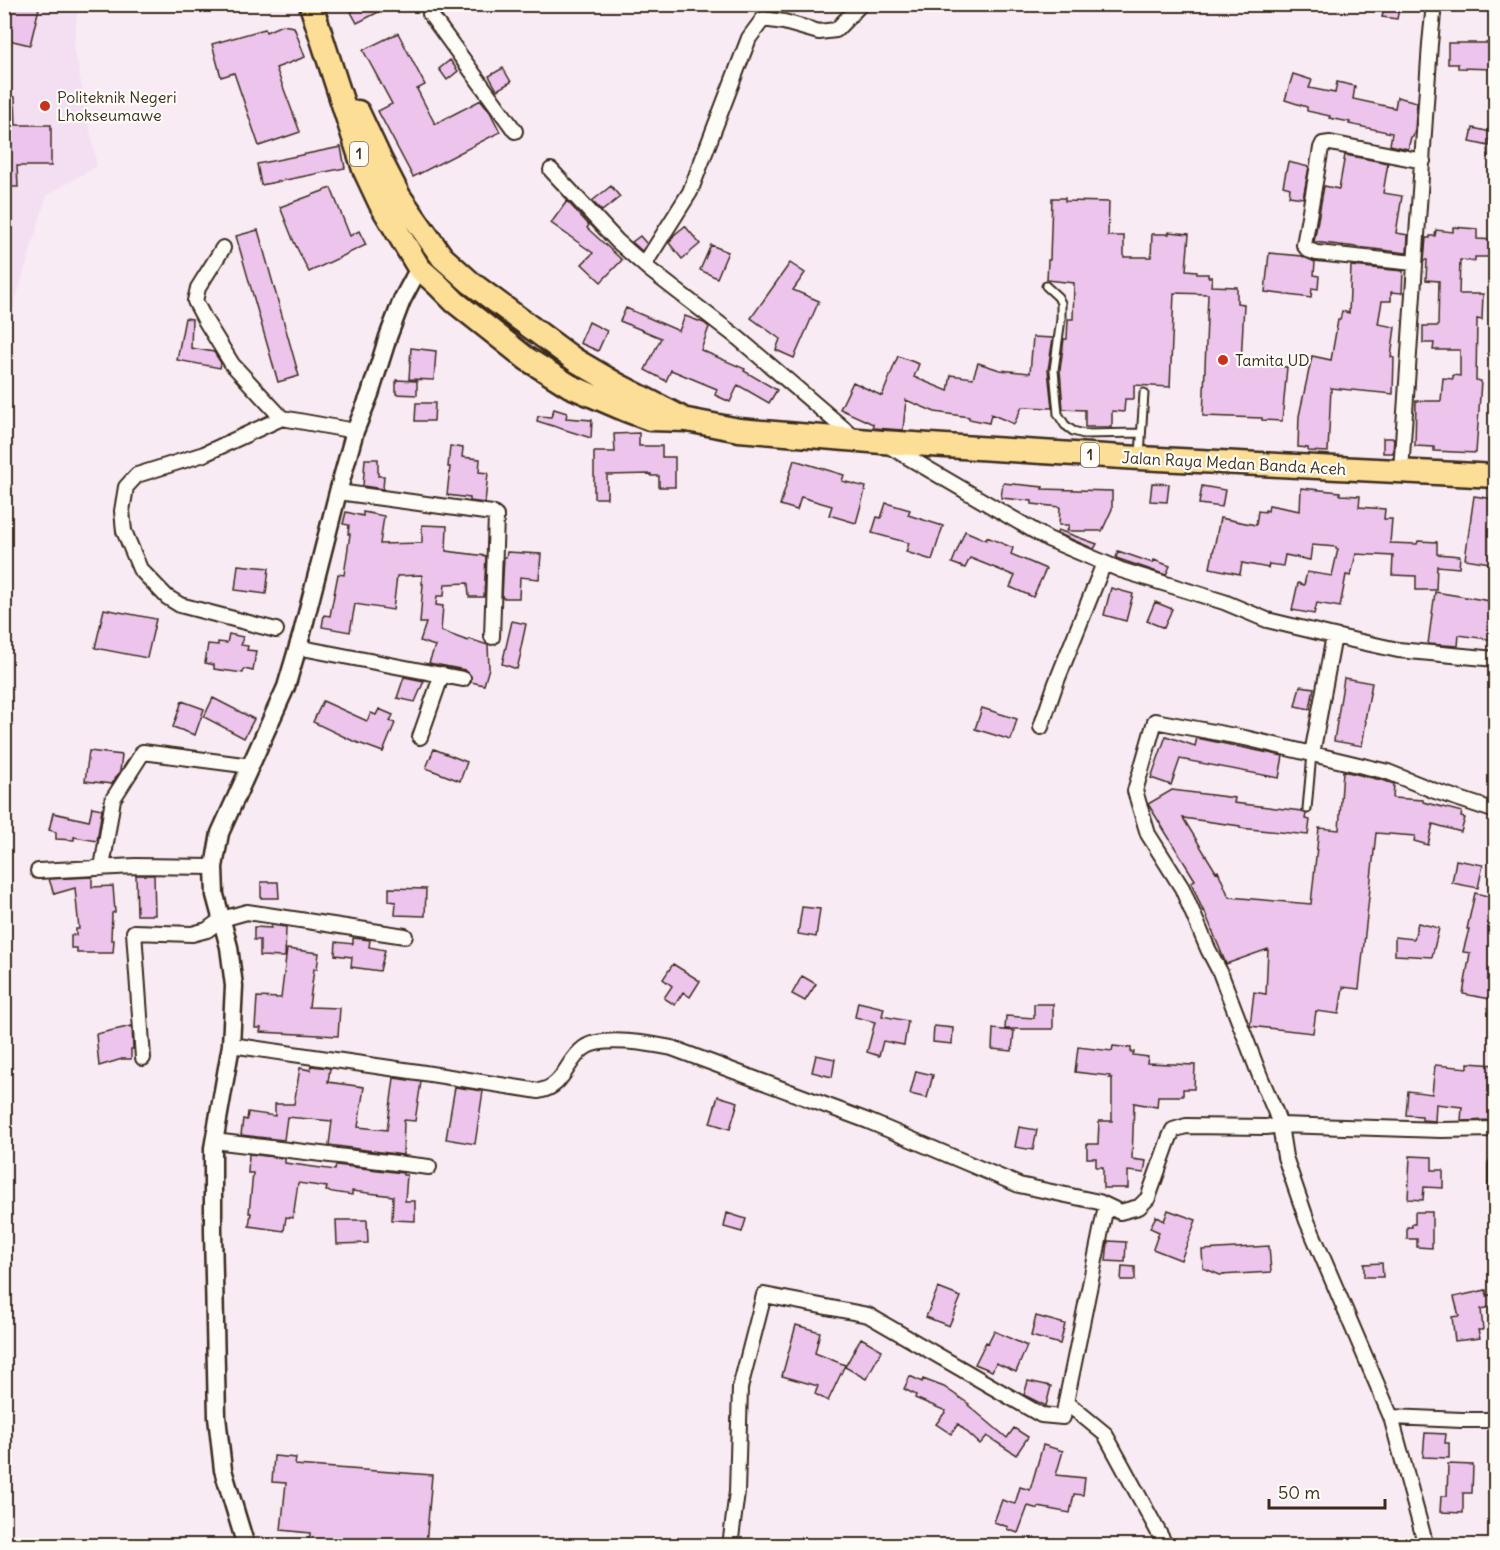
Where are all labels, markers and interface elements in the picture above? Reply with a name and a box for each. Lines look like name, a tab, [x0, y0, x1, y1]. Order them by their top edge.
place label: Politeknik Negeri Lhokseumawe	[57, 87, 176, 125]
marker: Politeknik Negeri Lhokseumawe	[38, 99, 52, 113]
road number: 1	[350, 142, 368, 166]
place label: Tamita UD	[1235, 350, 1310, 370]
marker: Tamita UD	[1216, 353, 1230, 367]
road number: 1	[1081, 443, 1099, 467]
street label: Jalan Raya Medan Banda Aceh	[1121, 447, 1347, 479]
scale bar	[1269, 1472, 1384, 1510]
text: 50 m	[1278, 1481, 1320, 1504]

